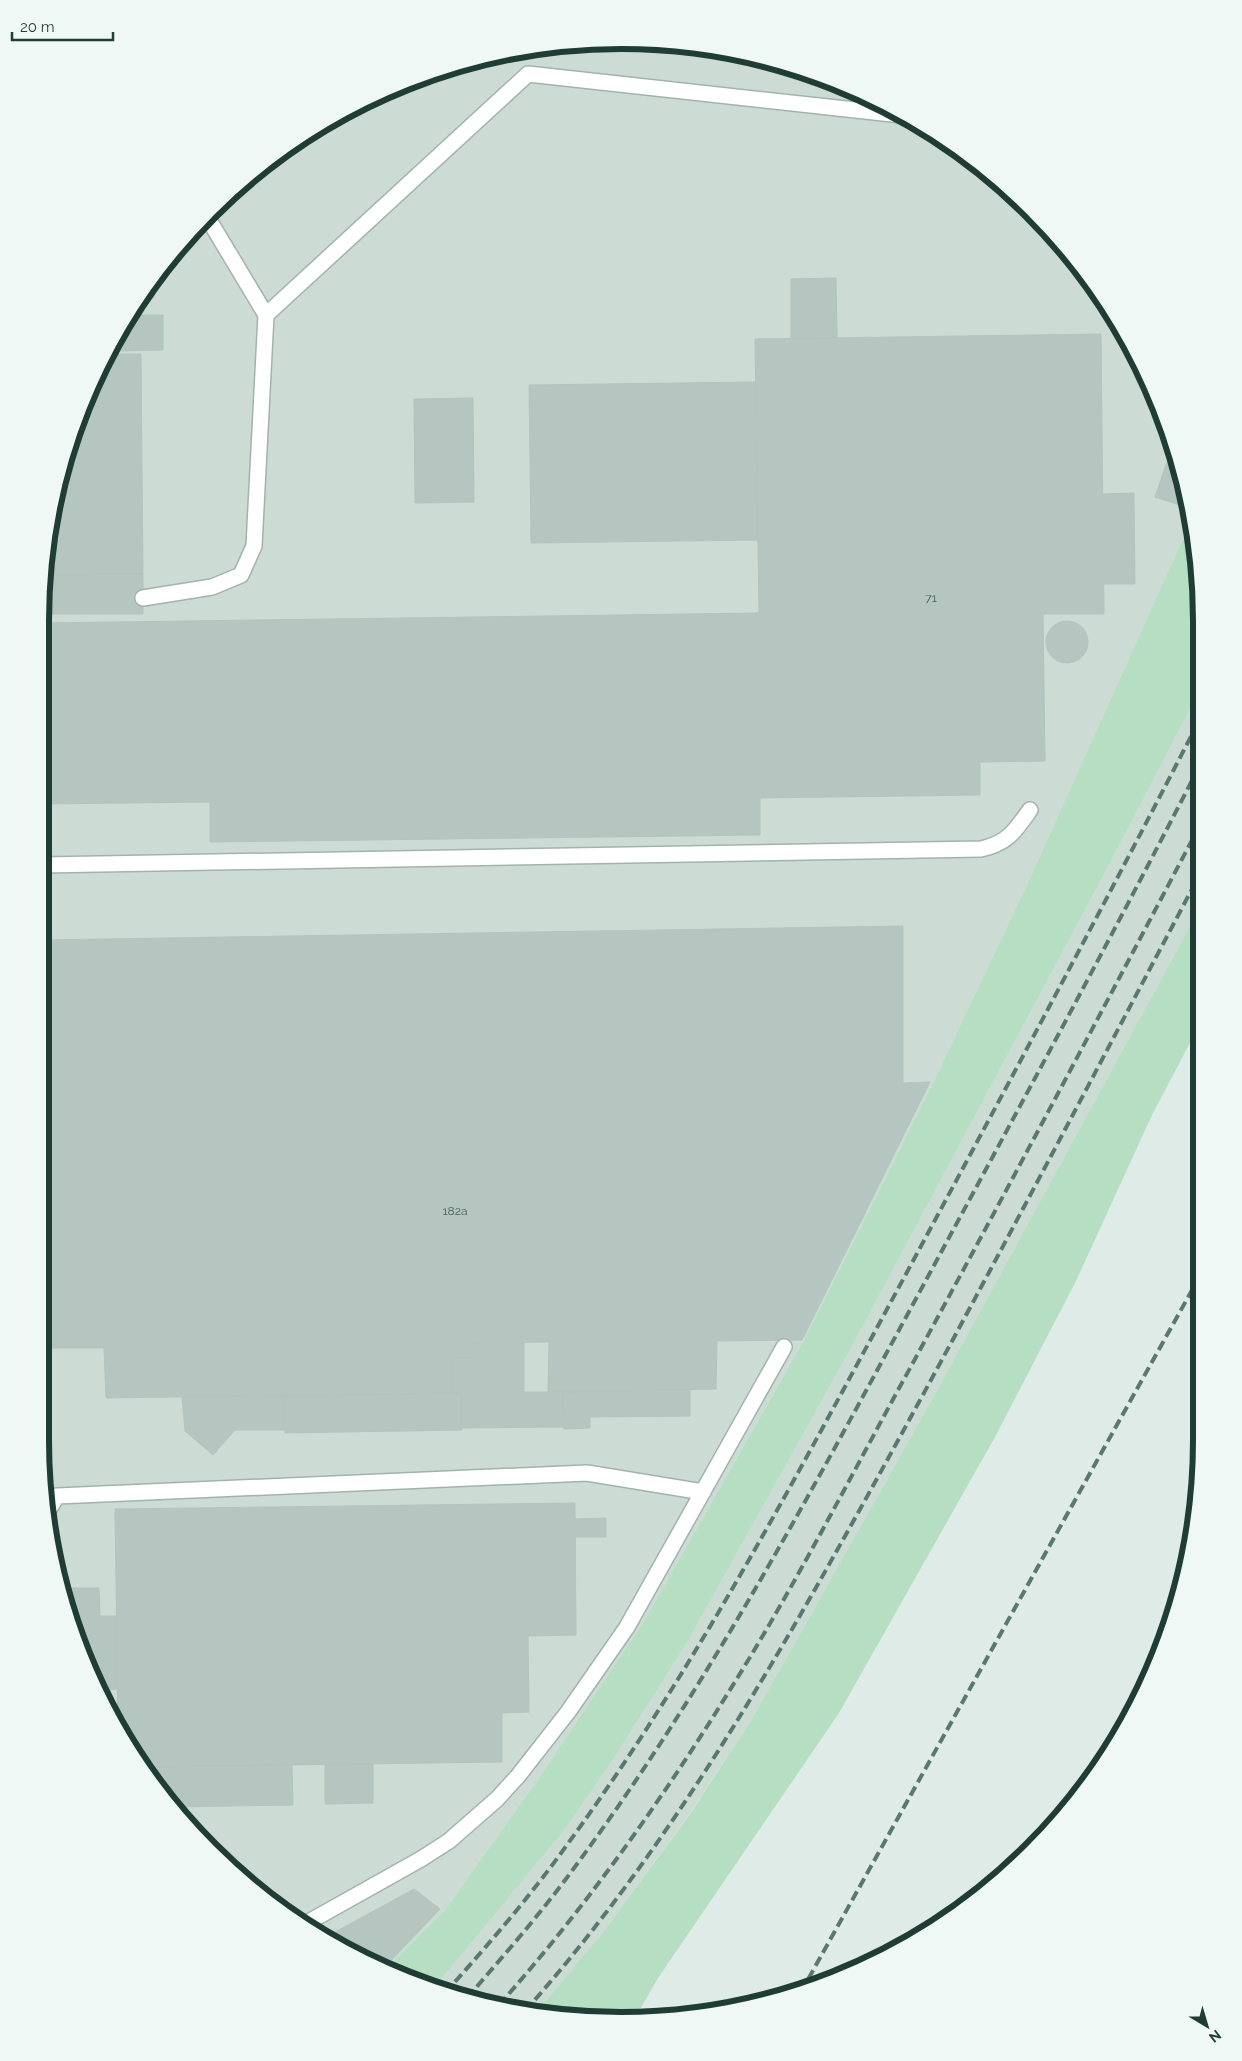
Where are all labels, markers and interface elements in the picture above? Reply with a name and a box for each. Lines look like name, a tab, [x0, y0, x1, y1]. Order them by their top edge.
scale bar	[12, 10, 114, 42]
text: 20 m	[20, 18, 55, 36]
house number: 71	[925, 591, 937, 605]
house number: 182a	[442, 1204, 468, 1218]
north arrow	[1182, 2001, 1232, 2051]
text: N	[1206, 2027, 1224, 2046]

